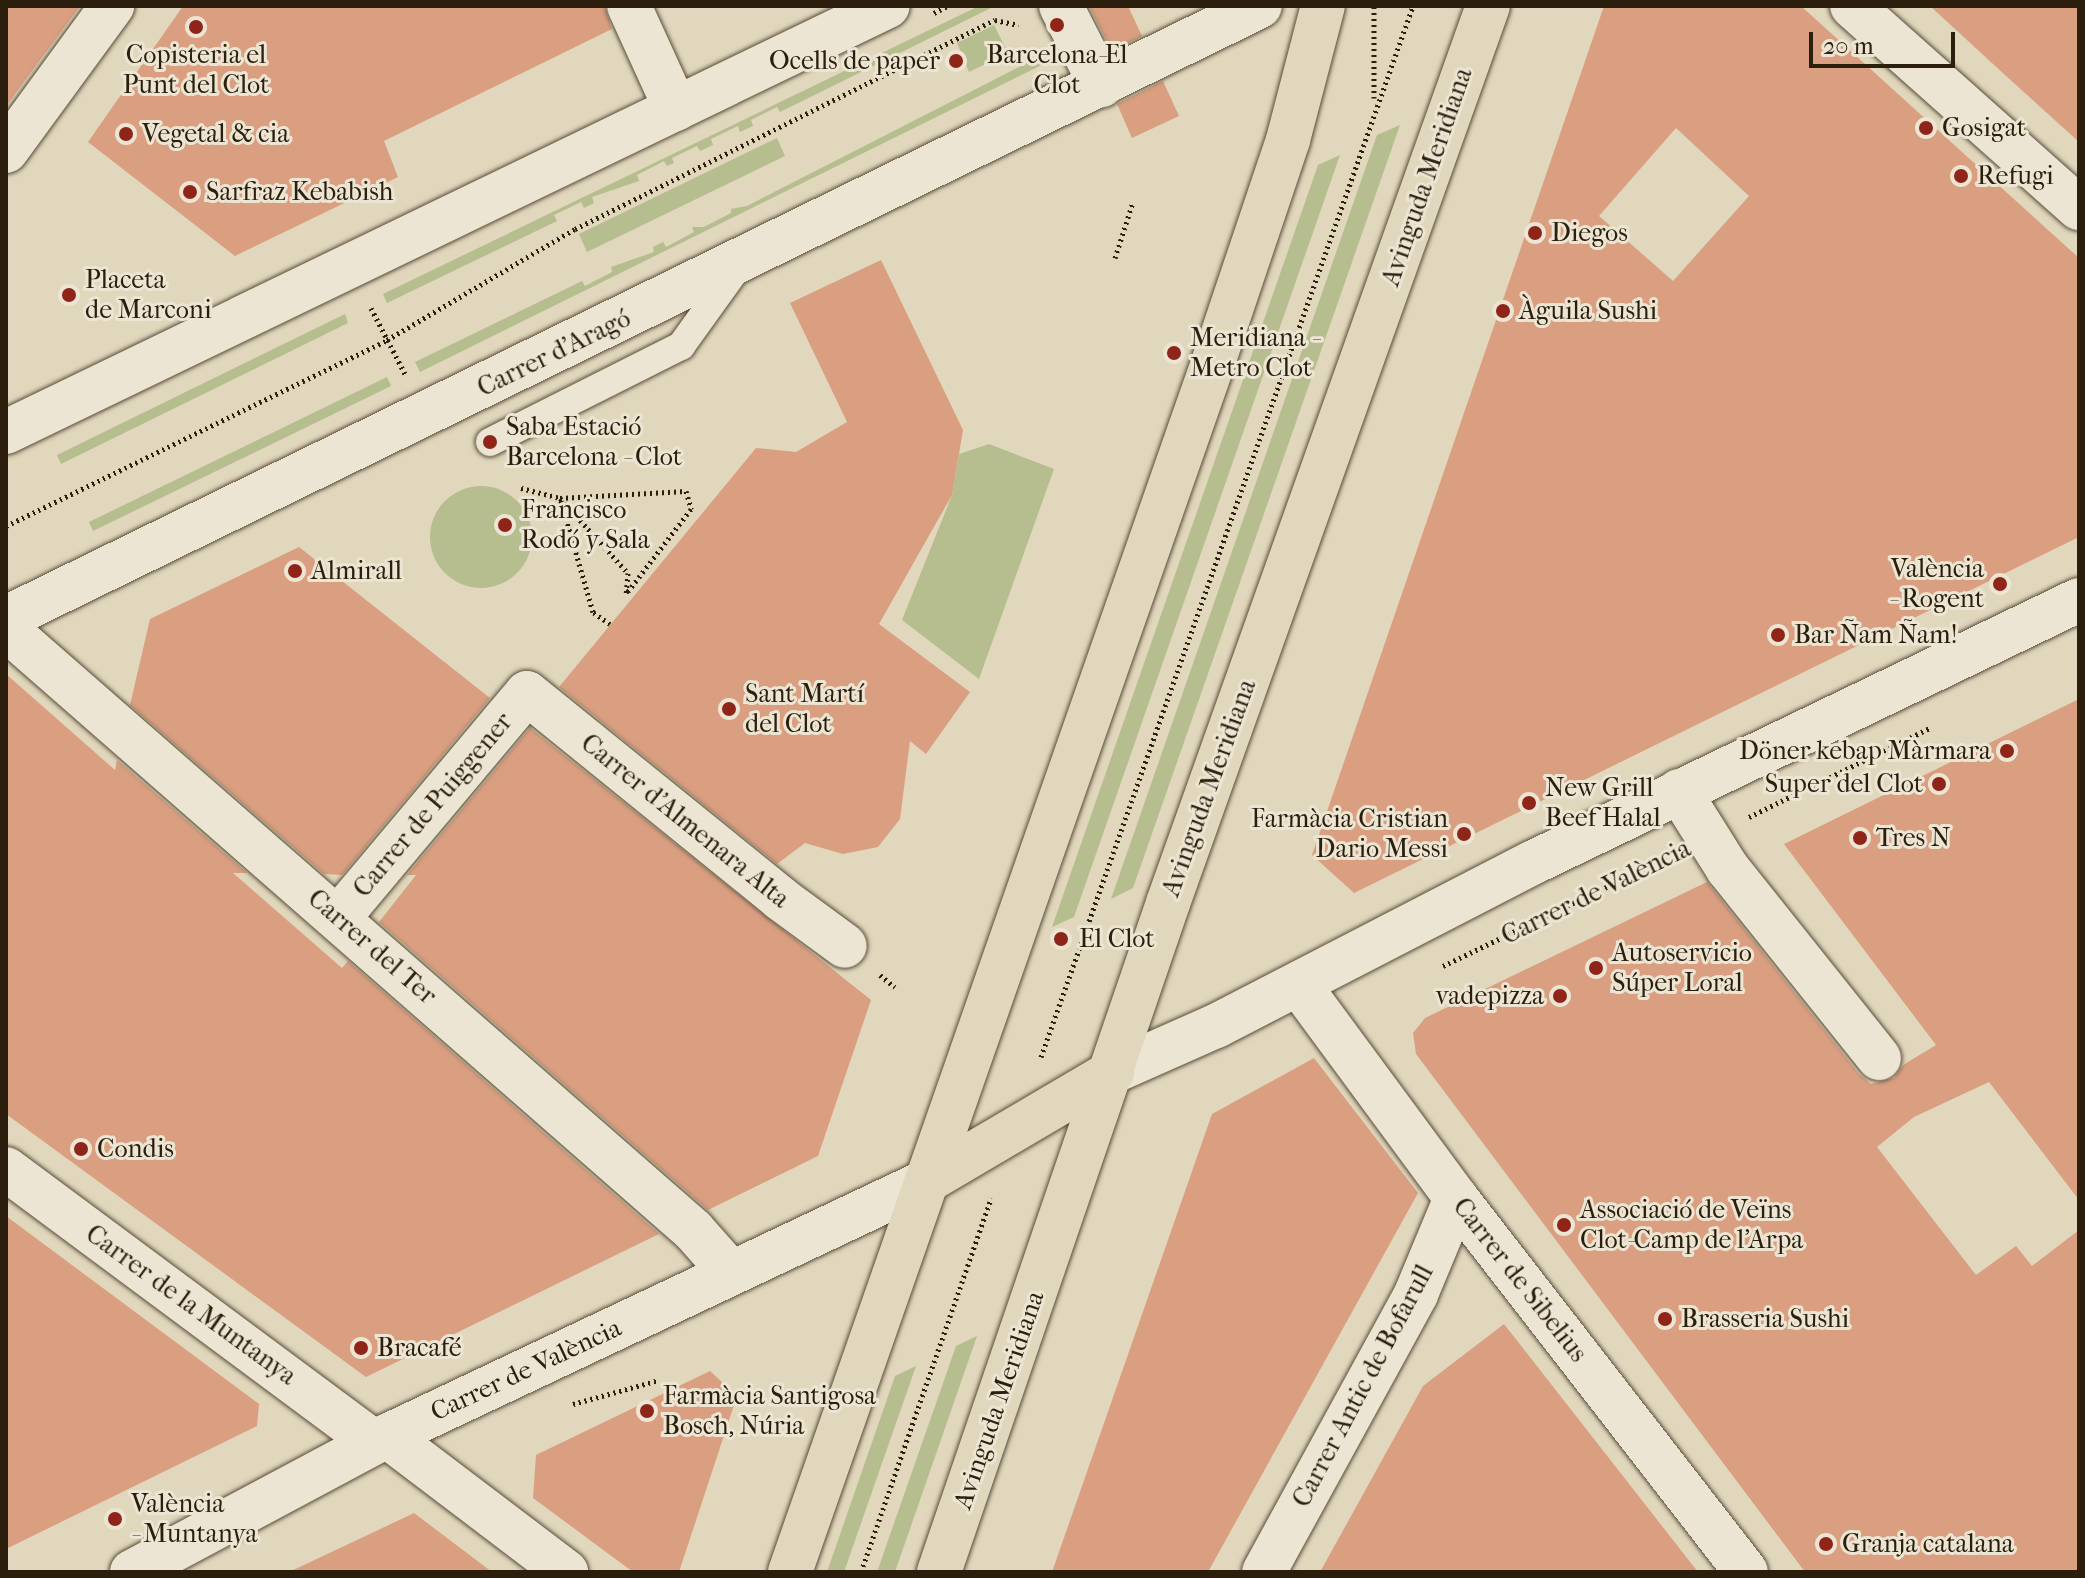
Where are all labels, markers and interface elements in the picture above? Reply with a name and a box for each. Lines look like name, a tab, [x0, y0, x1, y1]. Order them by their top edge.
marker: Barcelona-El Clot	[1046, 14, 1068, 36]
scale bar	[1813, 16, 1959, 66]
marker: Copisteria el Punt del Clot	[187, 18, 205, 36]
text: 20 m	[1823, 32, 1874, 60]
place label: Copisteria el Punt del Clot	[123, 39, 269, 100]
place label: Barcelona-El Clot	[986, 39, 1128, 100]
place label: Ocells de paper	[769, 45, 940, 77]
marker: Ocells de paper	[947, 52, 965, 70]
street label: Avinguda Meridiana	[1375, 64, 1479, 290]
place label: Gosigat	[1942, 112, 2026, 144]
place label: Vegetal & cia	[142, 118, 289, 150]
marker: Gosigat	[1917, 119, 1935, 137]
marker: Vegetal & cia	[117, 125, 135, 143]
place label: Refugi	[1977, 160, 2054, 192]
marker: Refugi	[1952, 167, 1970, 185]
place label: Sarfraz Kebabish	[206, 176, 393, 208]
marker: Sarfraz Kebabish	[181, 183, 199, 201]
place label: Diegos	[1551, 217, 1628, 249]
marker: Diegos	[1526, 224, 1544, 242]
place label: Placeta de Marconi	[85, 264, 212, 326]
marker: Placeta de Marconi	[60, 286, 78, 304]
place label: Àguila Sushi	[1519, 295, 1657, 327]
street label: Carrer d'Aragó	[472, 302, 636, 404]
marker: Àguila Sushi	[1494, 302, 1512, 320]
place label: Meridiana - Metro Clot	[1190, 322, 1318, 384]
marker: Meridiana - Metro Clot	[1165, 344, 1183, 362]
place label: Saba Estació Barcelona - Clot	[506, 411, 682, 472]
marker: Saba Estació Barcelona - Clot	[481, 433, 499, 451]
place label: Francisco Rodó y Sala	[521, 494, 650, 556]
marker: Francisco Rodó y Sala	[496, 516, 514, 534]
place label: València - Rogent	[1889, 553, 1984, 614]
place label: Almirall	[311, 555, 402, 587]
marker: Almirall	[286, 562, 304, 580]
marker: València - Rogent	[1991, 575, 2009, 593]
place label: Bar Ñam Ñam!	[1794, 619, 1958, 651]
marker: Bar Ñam Ñam!	[1769, 626, 1787, 644]
street label: Avinguda Meridiana	[1155, 675, 1263, 901]
place label: Sant Martí del Clot	[745, 678, 864, 740]
marker: Sant Martí del Clot	[720, 700, 738, 718]
street label: Carrer de Puiggener	[347, 706, 519, 904]
street label: Carrer d'Almenara Alta	[575, 727, 795, 915]
place label: Döner kebap Màrmara	[1739, 735, 1991, 767]
marker: Döner kebap Màrmara	[1998, 742, 2016, 760]
place label: Super del Clot	[1765, 768, 1923, 800]
place label: New Grill Beef Halal	[1545, 772, 1661, 834]
marker: Super del Clot	[1930, 775, 1948, 793]
marker: New Grill Beef Halal	[1520, 794, 1538, 812]
place label: Farmàcia Cristian Dario Messi	[1251, 803, 1448, 864]
place label: Tres N	[1876, 822, 1950, 854]
marker: Farmàcia Cristian Dario Messi	[1455, 825, 1473, 843]
marker: Tres N	[1851, 829, 1869, 847]
street label: Carrer de València	[1496, 833, 1696, 951]
street label: Carrer del Ter	[301, 883, 443, 1011]
place label: El Clot	[1079, 923, 1154, 955]
marker: El Clot	[1050, 928, 1072, 950]
place label: Autoservicio Súper Loral	[1612, 937, 1752, 998]
marker: Autoservicio Súper Loral	[1587, 959, 1605, 977]
place label: vadepizza	[1435, 980, 1544, 1012]
marker: vadepizza	[1551, 987, 1569, 1005]
place label: Condis	[97, 1133, 174, 1165]
marker: Condis	[72, 1140, 90, 1158]
street label: Carrer de Sibelius	[1446, 1192, 1594, 1368]
place label: Associació de Veïns Clot-Camp de l'Arpa	[1580, 1194, 1803, 1256]
marker: Associació de Veïns Clot-Camp de l'Arpa	[1555, 1216, 1573, 1234]
street label: Carrer de la Muntanya	[80, 1218, 302, 1392]
street label: Carrer Antic de Bofarull	[1286, 1260, 1440, 1512]
street label: Avinguda Meridiana	[947, 1287, 1051, 1513]
place label: Brasseria Sushi	[1681, 1303, 1849, 1335]
marker: Brasseria Sushi	[1656, 1310, 1674, 1328]
street label: Carrer de València	[426, 1312, 626, 1428]
place label: Bracafé	[377, 1332, 462, 1364]
marker: Bracafé	[352, 1339, 370, 1357]
place label: Farmàcia Santigosa Bosch, Núria	[663, 1380, 876, 1442]
marker: Farmàcia Santigosa Bosch, Núria	[638, 1402, 656, 1420]
place label: València - Muntanya	[131, 1488, 258, 1550]
marker: València - Muntanya	[106, 1510, 124, 1528]
place label: Granja catalana	[1842, 1528, 2014, 1560]
marker: Granja catalana	[1817, 1535, 1835, 1553]

